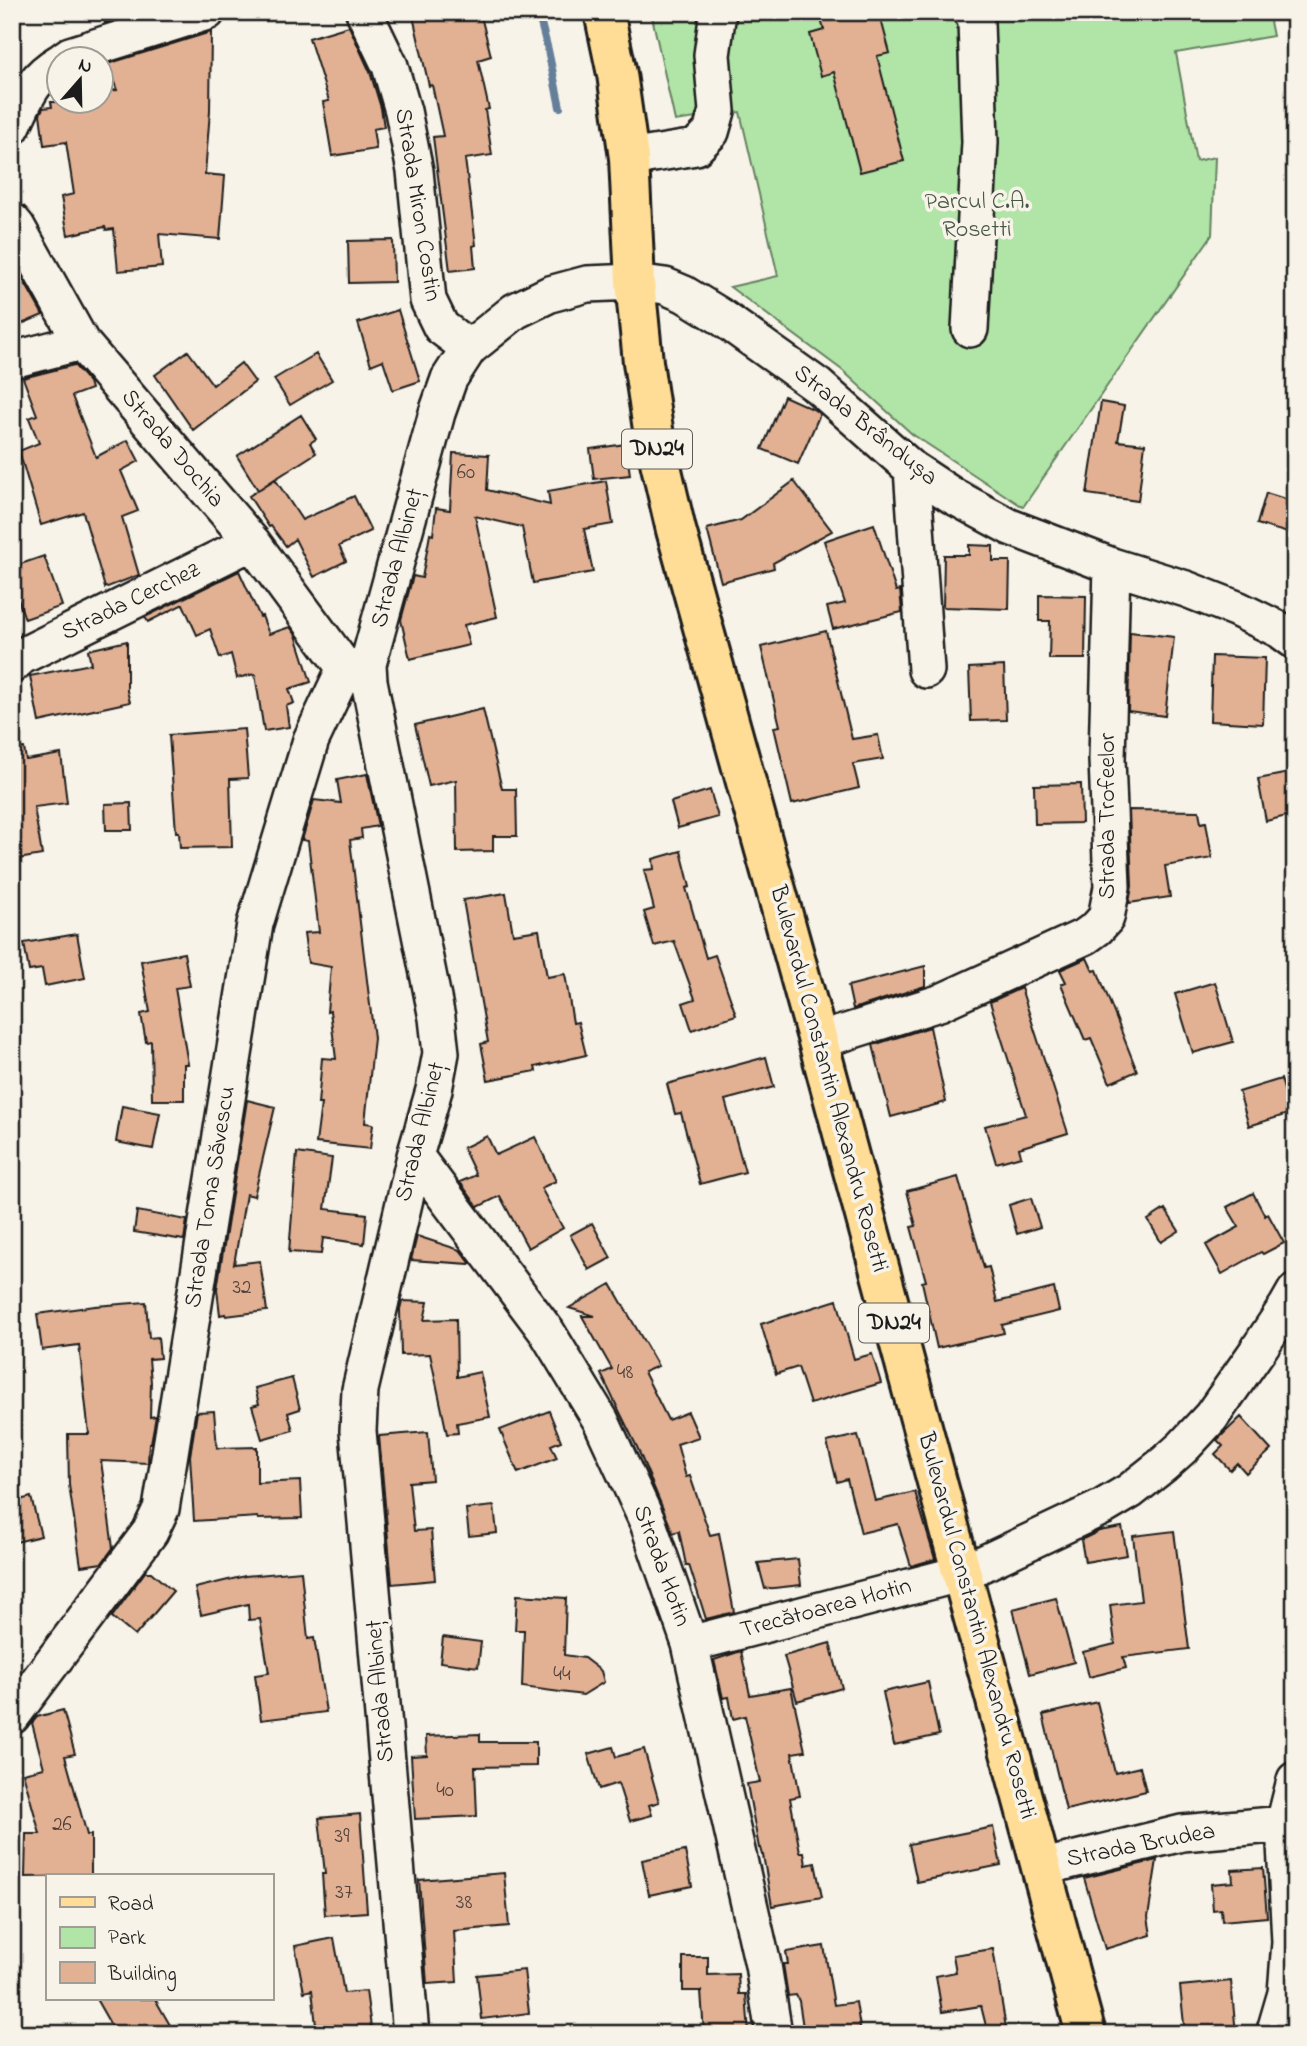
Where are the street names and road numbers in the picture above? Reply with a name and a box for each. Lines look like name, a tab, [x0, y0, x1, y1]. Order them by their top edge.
street label: Strada Miron Costin	[384, 106, 450, 304]
street label: Strada Brândușa	[785, 357, 945, 495]
street label: Strada Dochia	[112, 382, 232, 516]
road number: DN24	[622, 430, 692, 468]
street label: Strada Albineț	[363, 485, 433, 631]
street label: Strada Cerchez	[56, 553, 207, 651]
street label: Strada Trofeelor	[1091, 732, 1126, 899]
street label: Bulevardul Constantin Alexandru Rosetti	[759, 881, 897, 1276]
street label: Strada Albineț	[387, 1058, 455, 1206]
street label: Strada Toma Săvescu	[176, 1084, 246, 1310]
road number: DN24	[859, 1304, 929, 1342]
street label: Bulevardul Constantin Alexandru Rosetti	[907, 1428, 1045, 1823]
street label: Strada Hotin	[623, 1500, 699, 1632]
street label: Trecătoarea Hotin	[736, 1569, 916, 1649]
street label: Strada Albineț	[357, 1618, 405, 1764]
street label: Strada Brudea	[1064, 1814, 1218, 1878]

